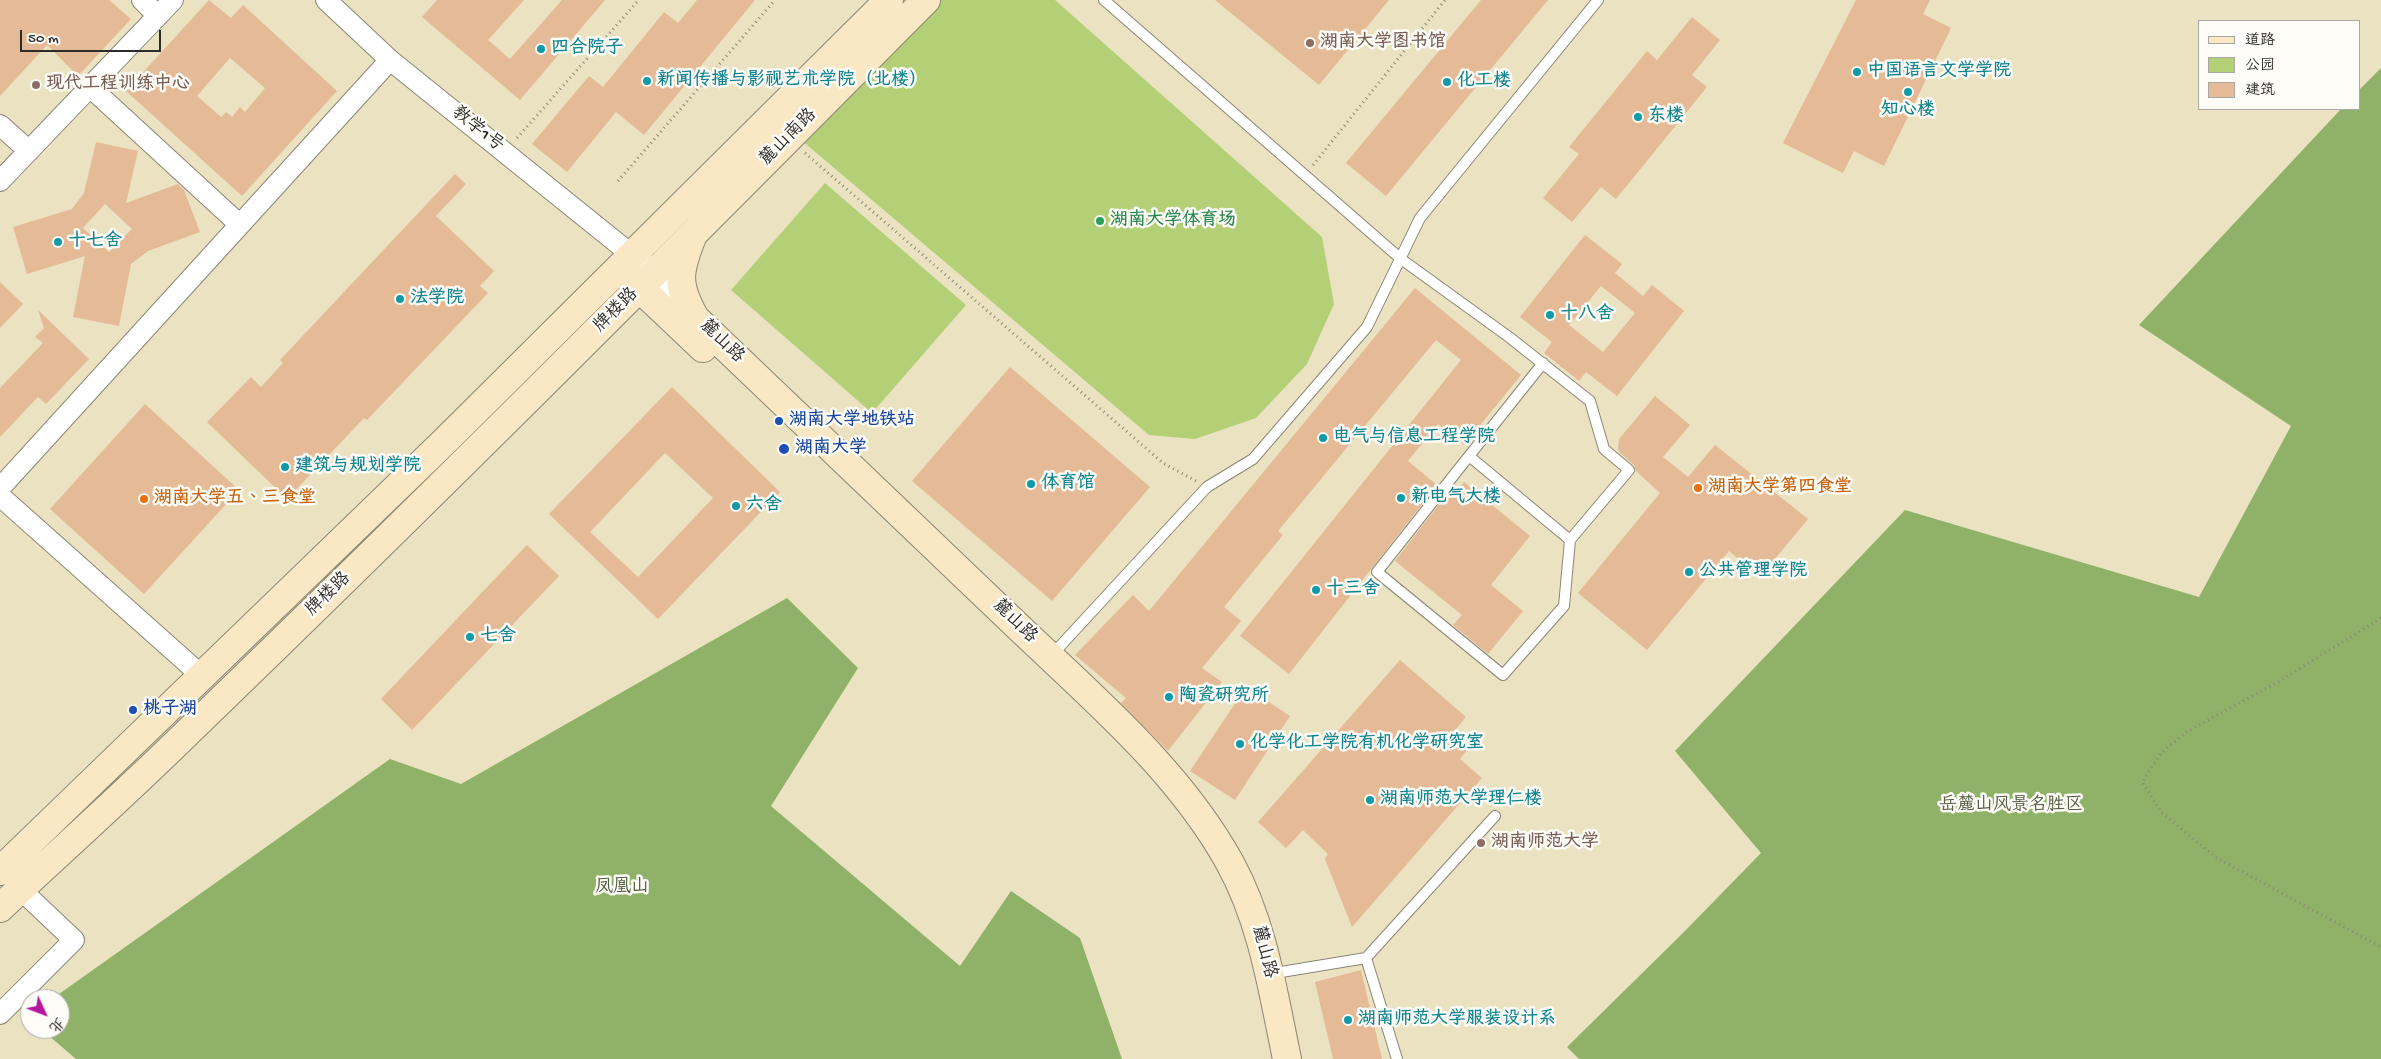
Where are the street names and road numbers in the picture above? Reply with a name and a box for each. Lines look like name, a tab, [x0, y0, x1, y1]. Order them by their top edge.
street label: 教学1号	[446, 102, 508, 158]
street label: 麓山南路	[756, 105, 822, 171]
street label: 牌楼路	[590, 284, 644, 338]
street label: 麓山路	[694, 315, 748, 369]
street label: 牌楼路	[302, 568, 356, 622]
street label: 麓山路	[987, 595, 1041, 649]
street label: 麓山路	[1246, 923, 1280, 981]

